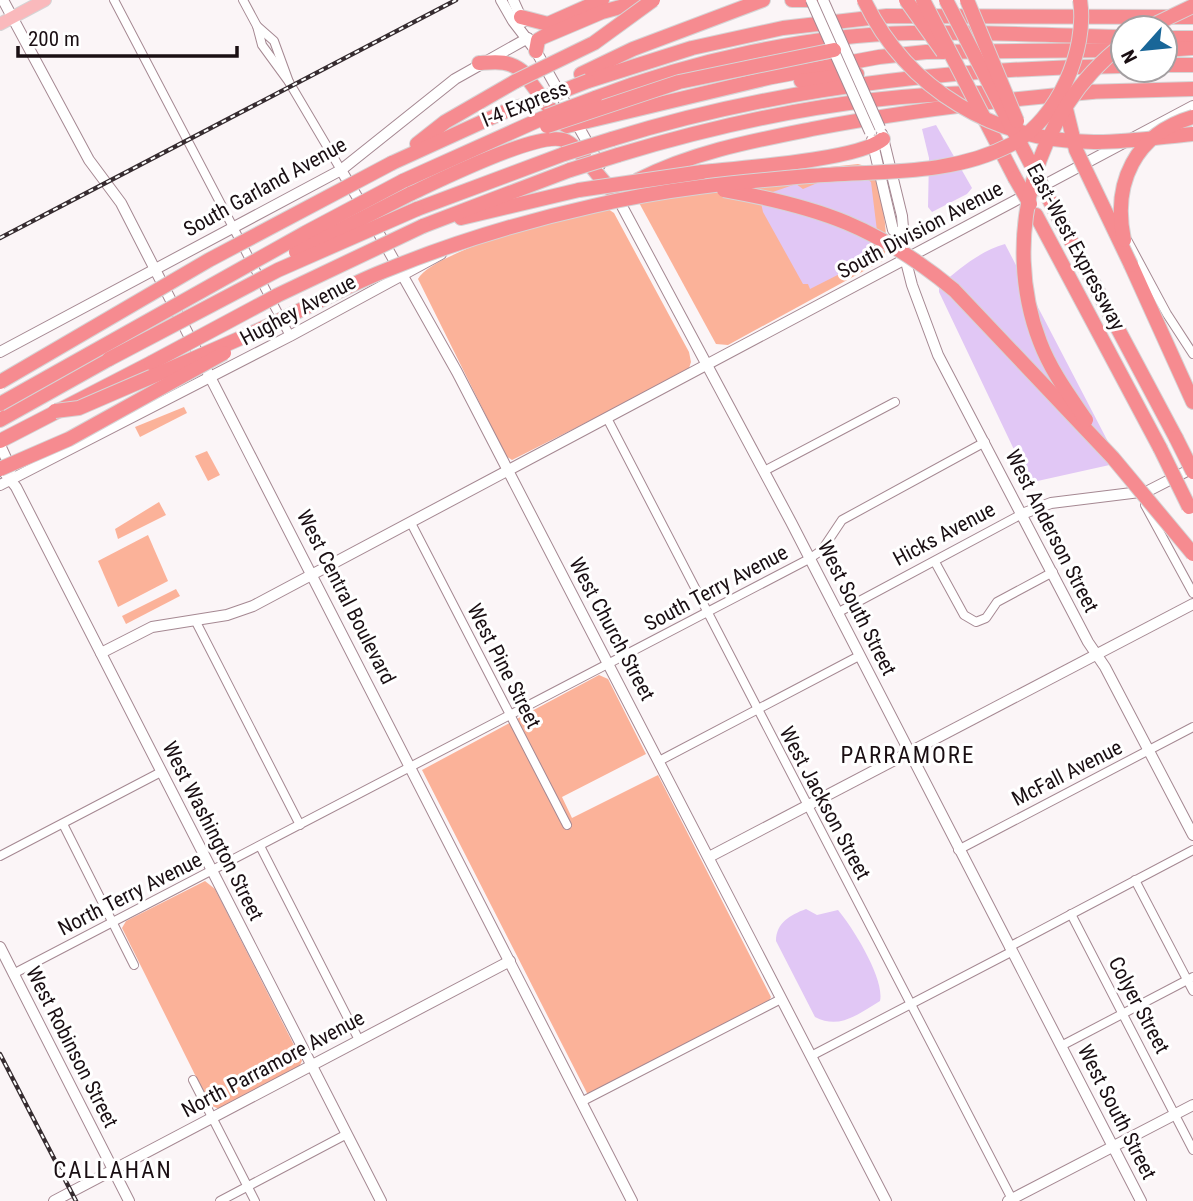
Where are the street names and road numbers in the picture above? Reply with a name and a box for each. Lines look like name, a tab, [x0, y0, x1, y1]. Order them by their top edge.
street label: I-4 Express	[478, 76, 572, 132]
street label: South Garland Avenue	[179, 132, 351, 242]
street label: East-West Expressway	[1022, 160, 1130, 335]
street label: South Division Avenue	[833, 176, 1007, 284]
street label: Hughey Avenue	[236, 269, 360, 351]
street label: West Anderson Street	[1001, 446, 1103, 616]
street label: Hicks Avenue	[889, 497, 999, 571]
street label: West Central Boulevard	[292, 506, 400, 688]
street label: West South Street	[813, 537, 901, 679]
street label: South Terry Avenue	[640, 540, 792, 636]
street label: West Church Street	[564, 553, 660, 705]
street label: West Pine Street	[462, 600, 546, 732]
street label: West Jackson Street	[775, 722, 875, 884]
street label: McFall Avenue	[1008, 735, 1126, 811]
street label: West Washington Street	[157, 737, 269, 925]
street label: North Terry Avenue	[54, 847, 206, 941]
street label: Colyer Street	[1103, 953, 1175, 1057]
street label: West Robinson Street	[21, 962, 123, 1132]
street label: North Parramore Avenue	[178, 1006, 369, 1122]
street label: West South Street	[1073, 1041, 1161, 1183]

